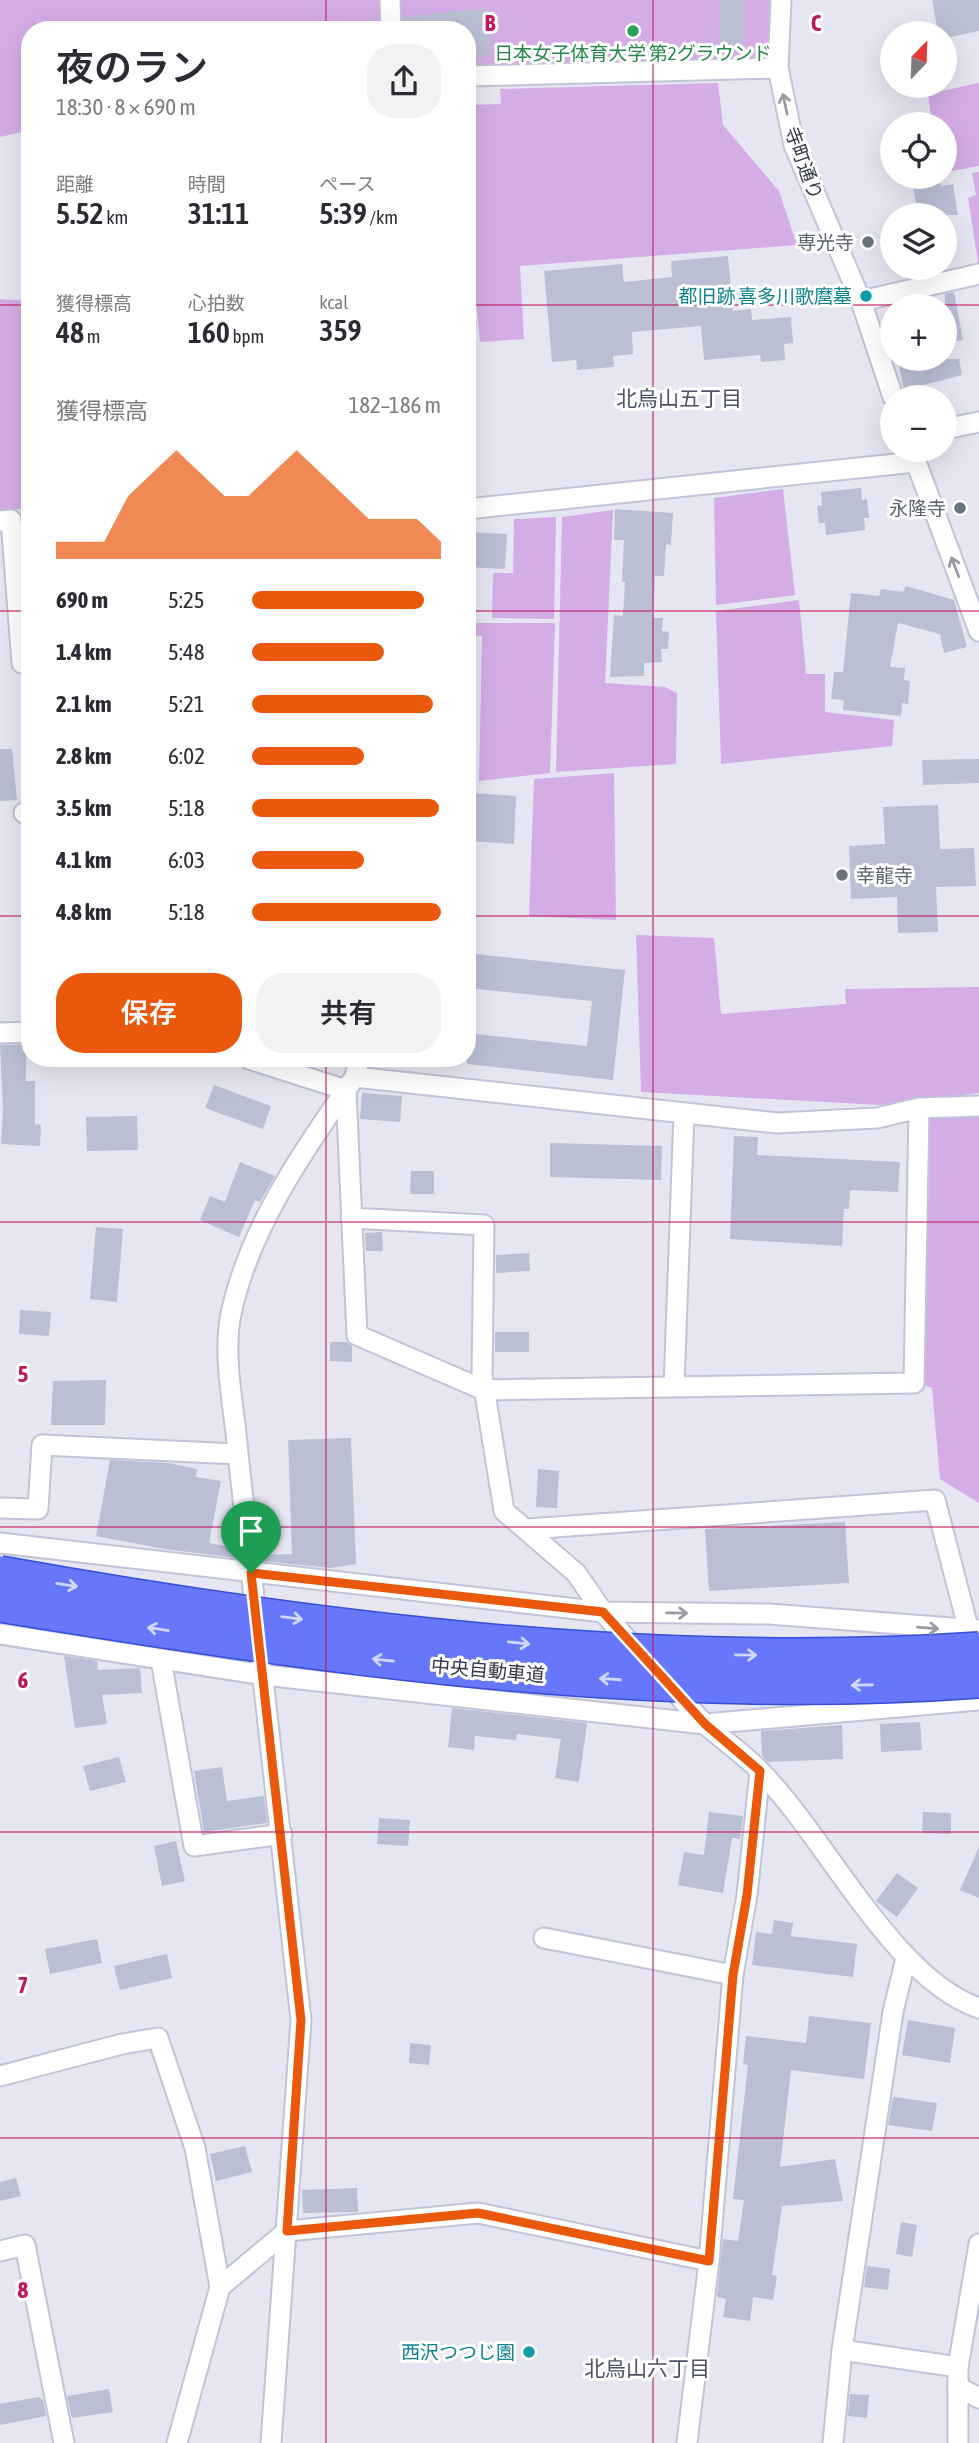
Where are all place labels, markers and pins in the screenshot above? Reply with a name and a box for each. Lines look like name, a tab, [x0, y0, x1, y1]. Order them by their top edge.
marker: 日本女子体育大学 第2グラウンド	[625, 23, 641, 39]
place label: 日本女子体育大学 第2グラウンド	[494, 42, 772, 64]
place label: 専光寺	[797, 231, 854, 253]
marker: 専光寺	[860, 234, 876, 250]
place label: 都旧跡 喜多川歌麿墓	[678, 285, 852, 307]
marker: 都旧跡 喜多川歌麿墓	[858, 288, 874, 304]
place label: 永隆寺	[889, 497, 946, 519]
marker: 永隆寺	[952, 500, 968, 516]
place label: 幸龍寺	[856, 864, 913, 886]
marker: 幸龍寺	[834, 867, 850, 883]
pin	[221, 1501, 281, 1573]
place label: 西沢つつじ園	[401, 2341, 515, 2363]
marker: 西沢つつじ園	[521, 2344, 537, 2360]

